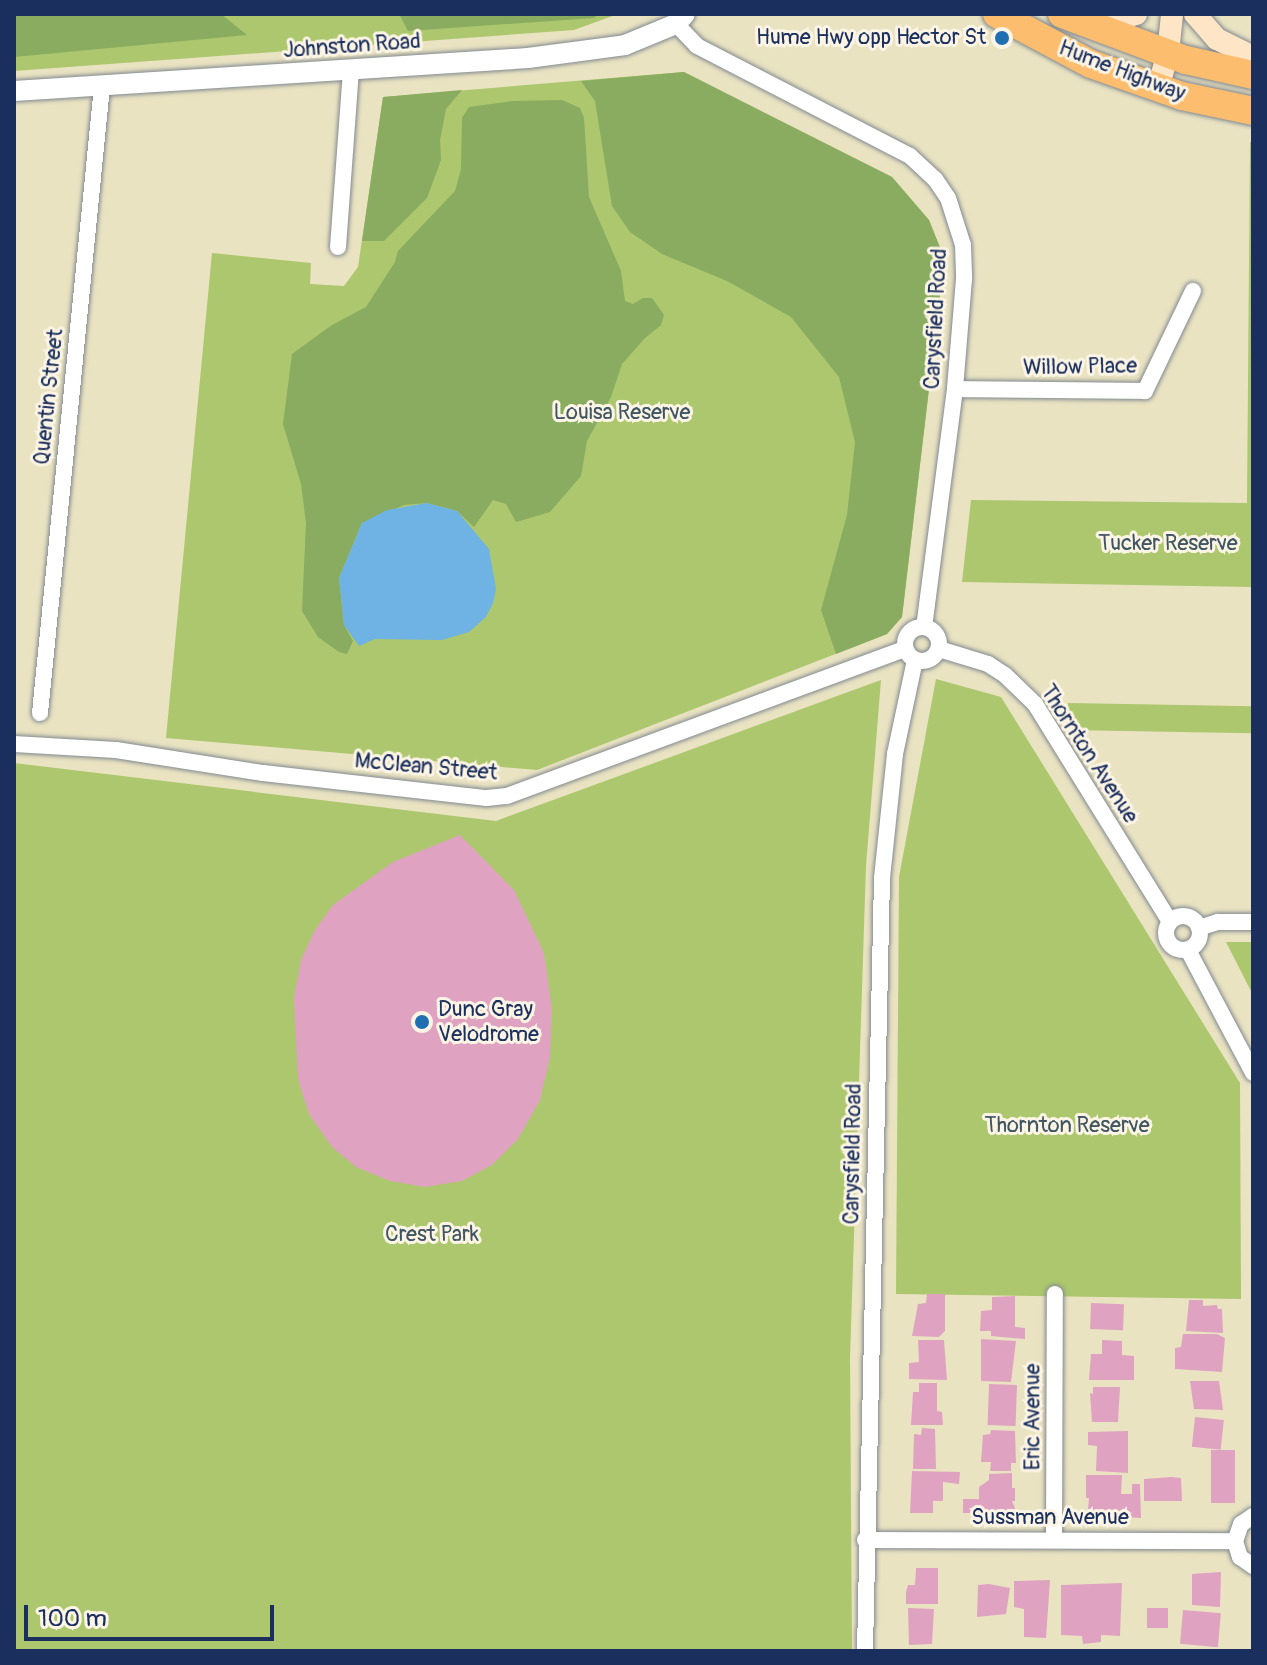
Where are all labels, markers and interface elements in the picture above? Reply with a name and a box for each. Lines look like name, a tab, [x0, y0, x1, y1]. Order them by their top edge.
place label: Hume Hwy opp Hector St	[756, 25, 986, 51]
street label: Johnston Road	[282, 28, 422, 64]
marker: Hume Hwy opp Hector St	[993, 29, 1011, 47]
street label: Hume Highway	[1055, 35, 1189, 107]
street label: Carysfield Road	[919, 248, 953, 390]
street label: Quentin Street	[29, 328, 69, 466]
street label: Willow Place	[1023, 353, 1137, 381]
park label: Louisa Reserve	[554, 400, 690, 426]
park label: Tucker Reserve	[1098, 531, 1238, 557]
street label: Thornton Avenue	[1034, 680, 1144, 828]
street label: McClean Street	[354, 748, 498, 786]
place label: Dunc Gray Velodrome	[438, 996, 539, 1048]
marker: Dunc Gray Velodrome	[413, 1013, 431, 1031]
street label: Carysfield Road	[839, 1083, 867, 1225]
park label: Thornton Reserve	[985, 1113, 1149, 1139]
park label: Crest Park	[385, 1222, 479, 1248]
street label: Eric Avenue	[1020, 1364, 1046, 1470]
street label: Sussman Avenue	[971, 1505, 1129, 1531]
scale bar	[28, 1589, 278, 1639]
text: 100 m	[38, 1604, 107, 1633]

